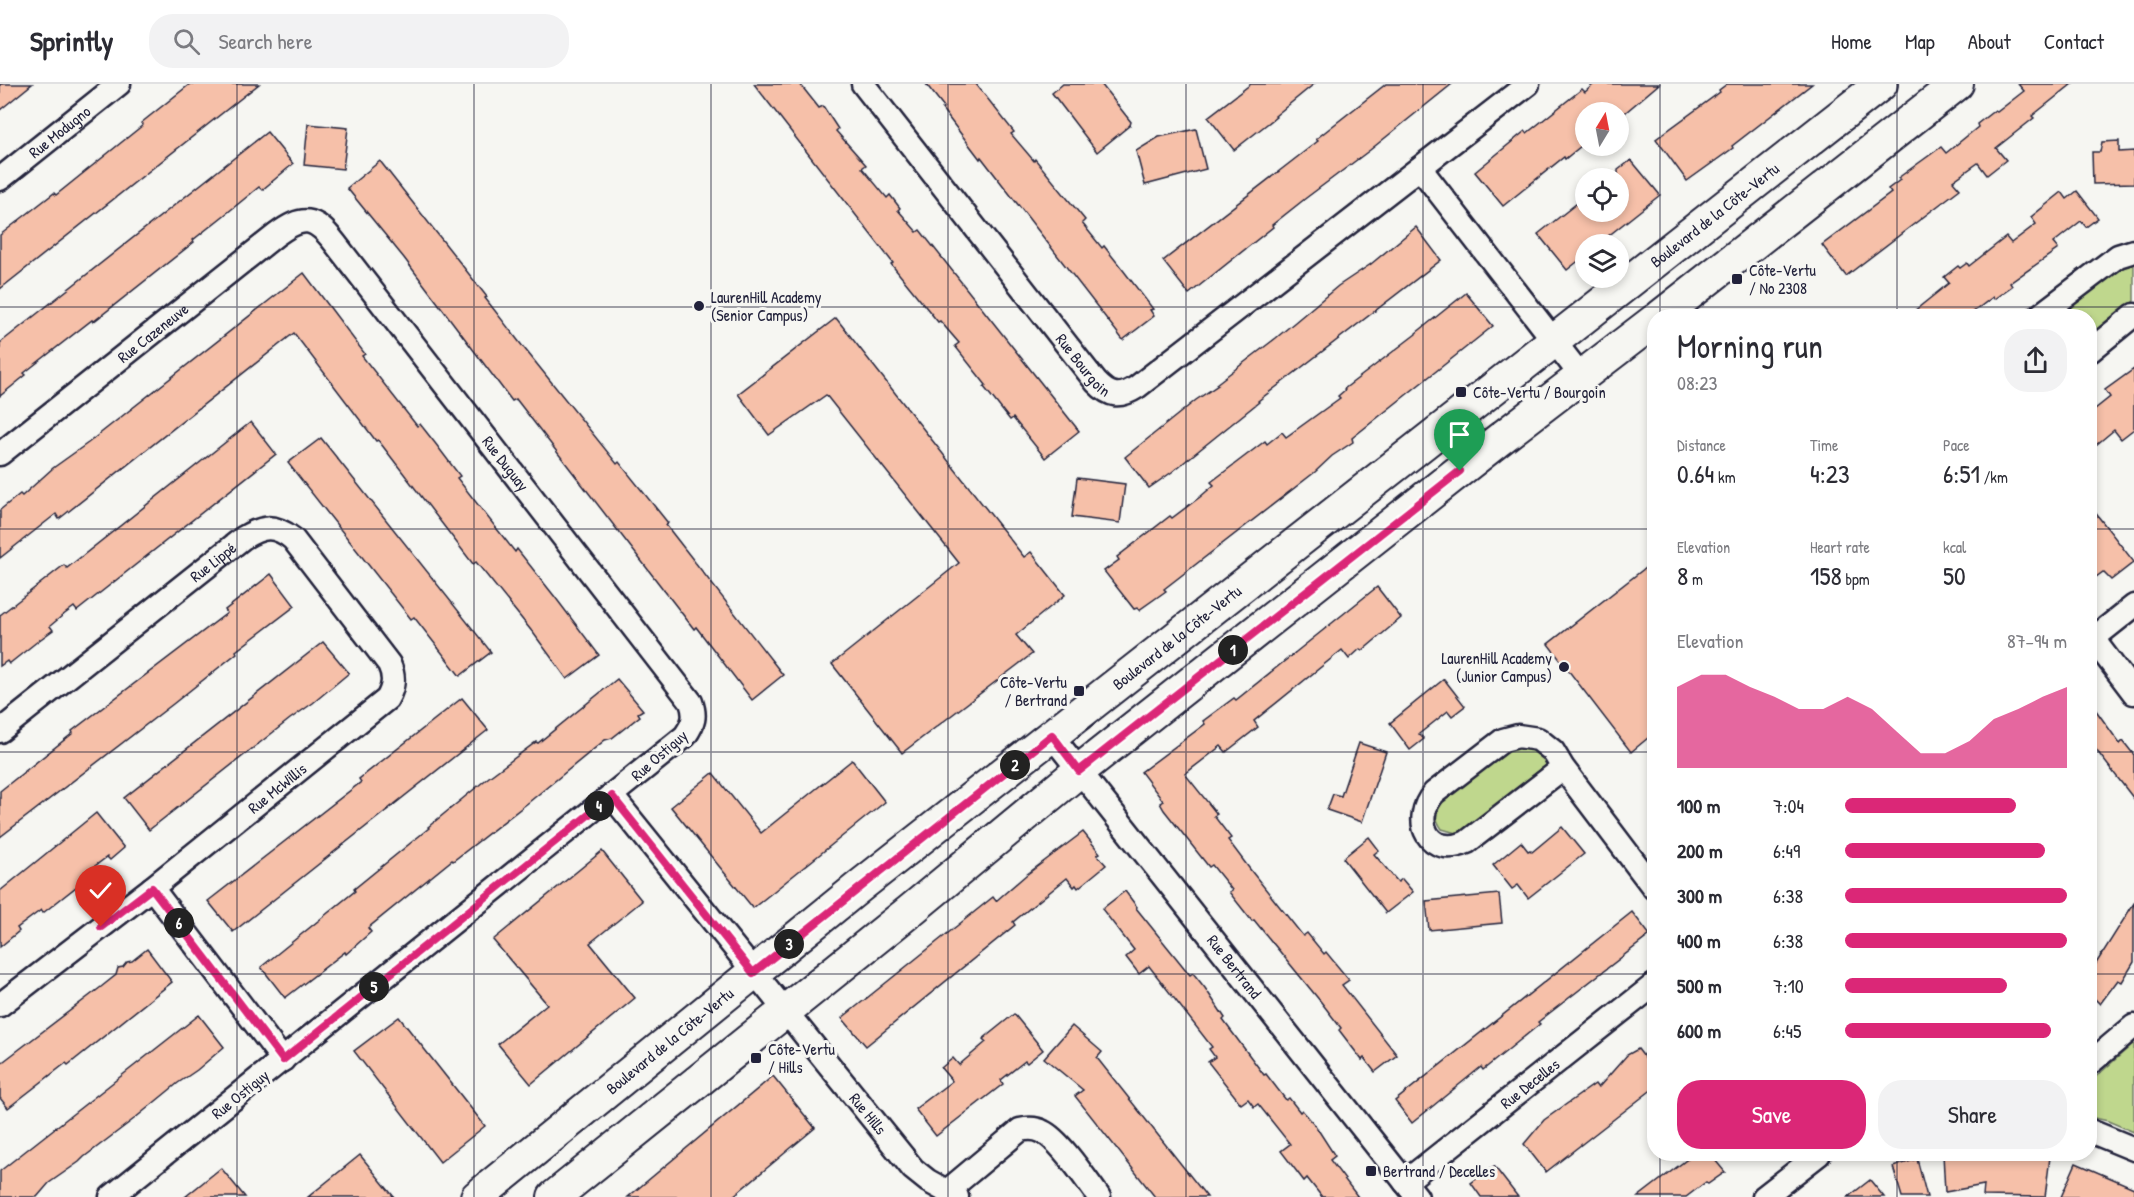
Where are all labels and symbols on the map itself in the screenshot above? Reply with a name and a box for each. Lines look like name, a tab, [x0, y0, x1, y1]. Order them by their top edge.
street label: Rue Modugno	[24, 100, 95, 163]
north arrow	[1575, 102, 1629, 156]
street label: Boulevard de la Côte-Vertu	[1646, 157, 1784, 272]
place label: Côte-Vertu / No 2308	[1749, 259, 1817, 299]
marker: Côte-Vertu / No 2308	[1730, 272, 1744, 286]
place label: LaurenHill Academy (Senior Campus)	[711, 286, 822, 326]
street label: Rue Cazeneuve	[113, 297, 193, 368]
marker: LaurenHill Academy (Senior Campus)	[692, 299, 706, 313]
street label: Rue Bourgoin	[1051, 329, 1115, 402]
place label: Côte-Vertu / Bourgoin	[1473, 381, 1606, 403]
marker: Côte-Vertu / Bourgoin	[1454, 385, 1468, 399]
pin	[1434, 409, 1485, 471]
street label: Rue Duguay	[477, 431, 534, 496]
street label: Rue Lippé	[185, 536, 241, 587]
street label: Boulevard de la Côte-Vertu	[1108, 579, 1246, 695]
pin: 1	[1218, 635, 1248, 665]
place label: LaurenHill Academy (Junior Campus)	[1441, 647, 1552, 687]
marker: LaurenHill Academy (Junior Campus)	[1557, 660, 1571, 674]
place label: Côte-Vertu / Bertrand	[1000, 671, 1068, 711]
marker: Côte-Vertu / Bertrand	[1072, 684, 1086, 698]
street label: Rue Ostiguy	[626, 724, 692, 786]
pin: 2	[1000, 750, 1030, 780]
street label: Rue McWillis	[243, 758, 311, 818]
pin: 4	[584, 791, 614, 821]
pin	[75, 865, 126, 927]
pin: 6	[164, 908, 194, 938]
pin: 3	[774, 929, 804, 959]
street label: Rue Bertrand	[1202, 930, 1267, 1003]
pin: 5	[359, 972, 389, 1002]
street label: Boulevard de la Côte-Vertu	[601, 982, 738, 1099]
place label: Côte-Vertu / Hills	[768, 1038, 836, 1078]
marker: Côte-Vertu / Hills	[749, 1051, 763, 1065]
street label: Rue Decelles	[1496, 1053, 1564, 1114]
street label: Rue Ostiguy	[207, 1064, 274, 1124]
street label: Rue Hills	[845, 1088, 892, 1139]
place label: Bertrand / Decelles	[1383, 1160, 1495, 1182]
marker: Bertrand / Decelles	[1364, 1164, 1378, 1178]

